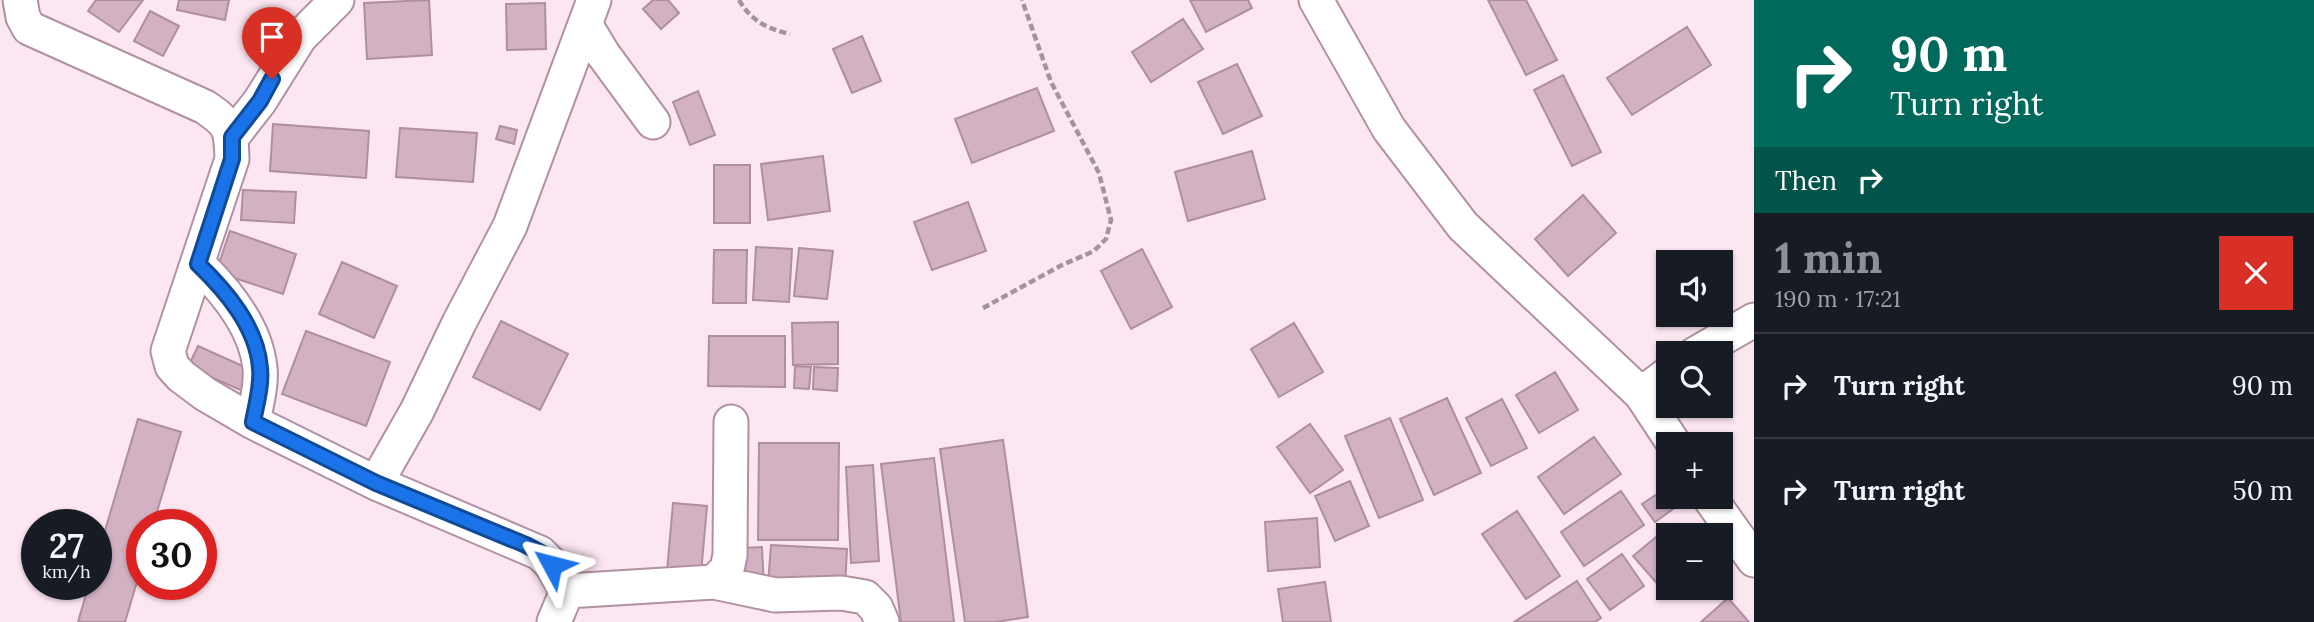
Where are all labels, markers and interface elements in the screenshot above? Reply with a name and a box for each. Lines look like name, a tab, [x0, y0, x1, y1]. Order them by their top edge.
pin	[242, 7, 302, 79]
icon: arrive	[253, 18, 291, 56]
text: 90 m	[1890, 22, 2007, 84]
icon: right	[1775, 28, 1866, 119]
text: Turn right	[1890, 83, 2043, 124]
icon: right	[1851, 161, 1889, 199]
text: Then	[1775, 164, 1837, 197]
text: 1 min	[1775, 231, 1882, 285]
button: close	[2219, 236, 2293, 310]
map controls	[1656, 250, 1733, 600]
button: sound	[1656, 250, 1733, 327]
text: 190 m · 17:21	[1775, 284, 1901, 313]
button: search	[1656, 341, 1733, 418]
icon: right	[1775, 367, 1813, 405]
text: Turn right	[1834, 369, 1965, 402]
text: 90 m	[2232, 369, 2293, 402]
button: +	[1656, 432, 1733, 509]
icon: right	[1775, 472, 1813, 510]
text: Turn right	[1834, 474, 1965, 507]
text: 50 m	[2233, 474, 2293, 507]
speed limit sign: 30	[126, 509, 217, 600]
text: 27	[49, 523, 84, 568]
button: −	[1656, 523, 1733, 600]
position arrow	[515, 528, 589, 602]
text: km/h	[42, 560, 91, 583]

